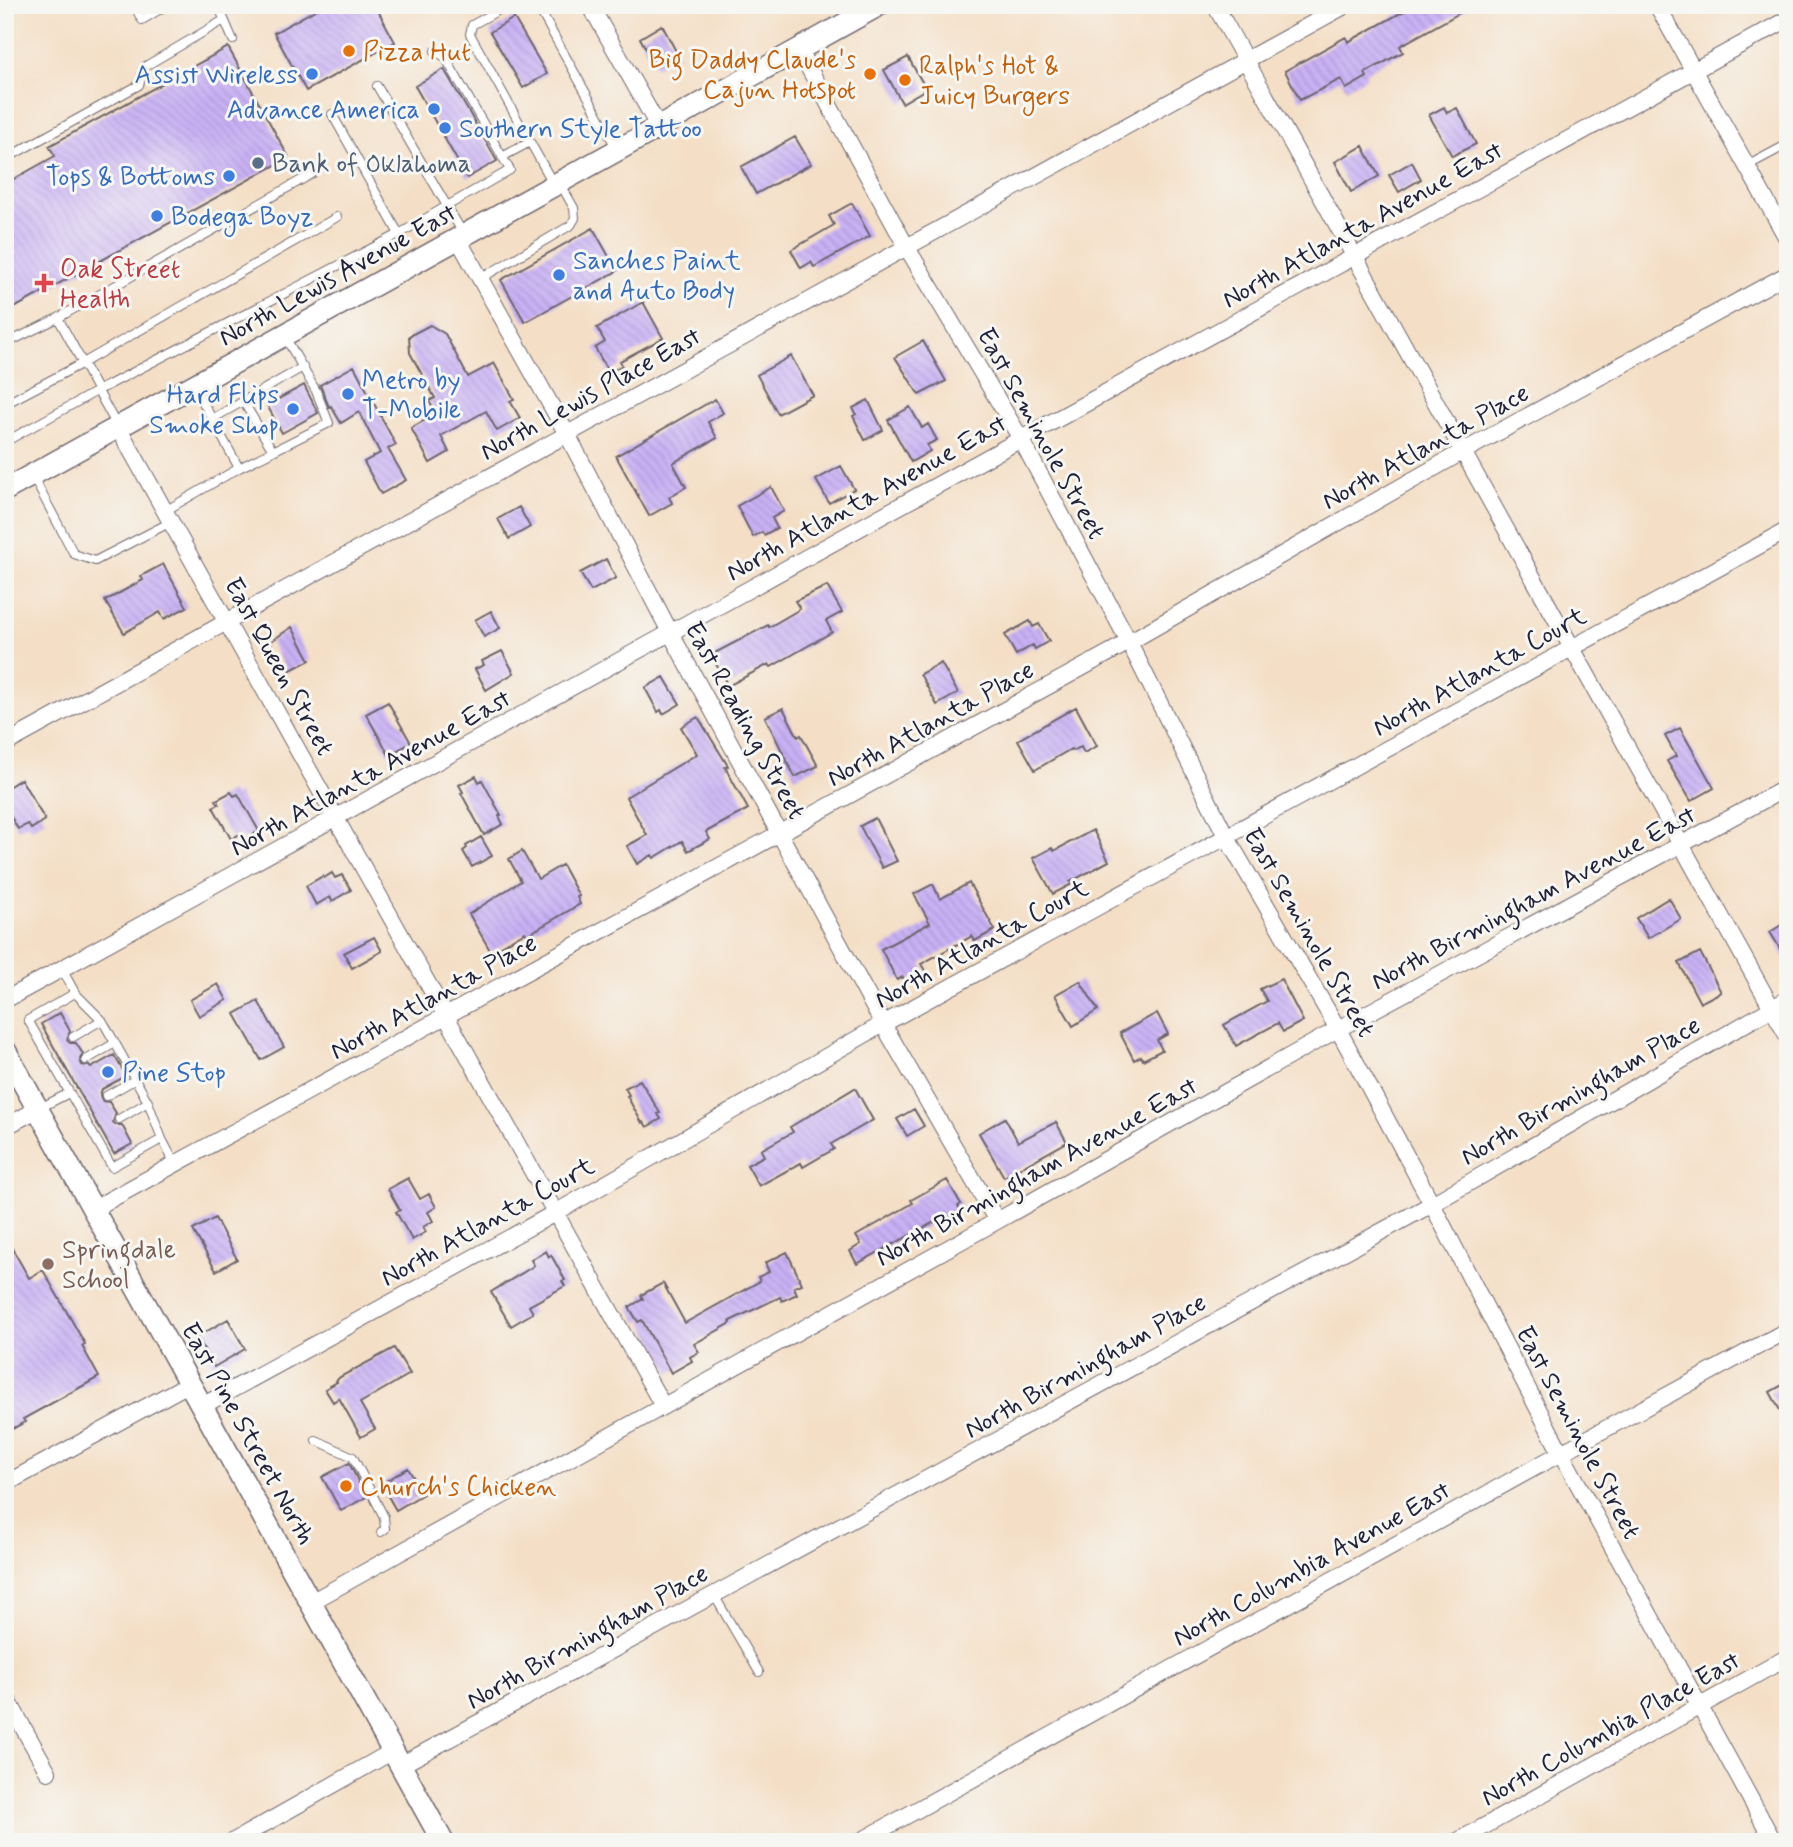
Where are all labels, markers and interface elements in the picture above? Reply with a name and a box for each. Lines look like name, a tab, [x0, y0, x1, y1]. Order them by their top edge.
place label: Pizza Hut	[363, 36, 471, 70]
marker: Pizza Hut	[341, 43, 357, 59]
place label: Big Daddy Claude's Cajun Hotspot	[649, 44, 856, 108]
place label: Ralph's Hot & Juicy Burgers	[919, 50, 1070, 116]
place label: Assist Wireless	[134, 59, 298, 93]
marker: Assist Wireless	[304, 66, 320, 82]
marker: Big Daddy Claude's Cajun Hotspot	[862, 66, 878, 82]
marker: Ralph's Hot & Juicy Burgers	[897, 72, 913, 88]
place label: Advance America	[227, 94, 420, 128]
marker: Advance America	[426, 101, 442, 117]
place label: Southern Style Tattoo	[459, 113, 702, 147]
marker: Southern Style Tattoo	[437, 120, 453, 136]
street label: North Atlanta Avenue East	[1217, 134, 1509, 317]
place label: Bank of Oklahoma	[272, 148, 471, 182]
marker: Bank of Oklahoma	[250, 155, 266, 171]
place label: Tops & Bottoms	[46, 161, 215, 195]
marker: Tops & Bottoms	[221, 168, 237, 184]
street label: North Lewis Avenue East	[213, 196, 463, 355]
place label: Bodega Boyz	[171, 201, 313, 237]
marker: Bodega Boyz	[149, 208, 165, 224]
place label: Sanches Paint and Auto Body	[573, 245, 741, 309]
place label: Oak Street Health	[60, 253, 180, 317]
marker: Sanches Paint and Auto Body	[551, 267, 567, 283]
marker: Oak Street Health	[34, 273, 54, 293]
street label: North Lewis Place East	[475, 320, 707, 469]
street label: East Seminole Street	[968, 322, 1113, 546]
place label: Metro by T-Mobile	[362, 364, 461, 428]
street label: North Atlanta Place	[1316, 377, 1536, 519]
place label: Hard Flips Smoke Shop	[149, 379, 279, 443]
marker: Metro by T-Mobile	[340, 386, 356, 402]
marker: Hard Flips Smoke Shop	[285, 401, 301, 417]
street label: North Atlanta Avenue East	[721, 407, 1013, 590]
street label: East Queen Street	[215, 572, 341, 762]
street label: North Atlanta Court	[1367, 600, 1593, 746]
street label: East Reading Street	[676, 616, 813, 826]
street label: North Atlanta Place	[821, 654, 1041, 796]
street label: North Atlanta Avenue East	[225, 682, 517, 865]
street label: North Birmingham Avenue East	[1366, 799, 1704, 1002]
street label: East Seminole Street	[1234, 822, 1382, 1044]
street label: North Atlanta Court	[869, 872, 1095, 1018]
street label: North Atlanta Place	[324, 927, 544, 1069]
street label: North Birmingham Place	[1455, 1009, 1709, 1177]
place label: Pine Stop	[122, 1057, 226, 1091]
marker: Pine Stop	[100, 1064, 116, 1080]
street label: North Birmingham Avenue East	[870, 1070, 1205, 1278]
street label: North Atlanta Court	[375, 1150, 601, 1296]
place label: Springdale School	[62, 1234, 176, 1298]
marker: Springdale School	[40, 1256, 56, 1272]
street label: North Birmingham Place	[959, 1286, 1214, 1450]
street label: East Pine Street North	[172, 1317, 322, 1551]
street label: East Seminole Street	[1507, 1320, 1648, 1545]
place label: Church's Chicken	[360, 1471, 557, 1505]
street label: North Columbia Avenue East	[1167, 1474, 1457, 1655]
marker: Church's Chicken	[338, 1478, 354, 1494]
street label: North Birmingham Place	[461, 1557, 716, 1721]
street label: North Columbia Place East	[1475, 1644, 1746, 1815]

